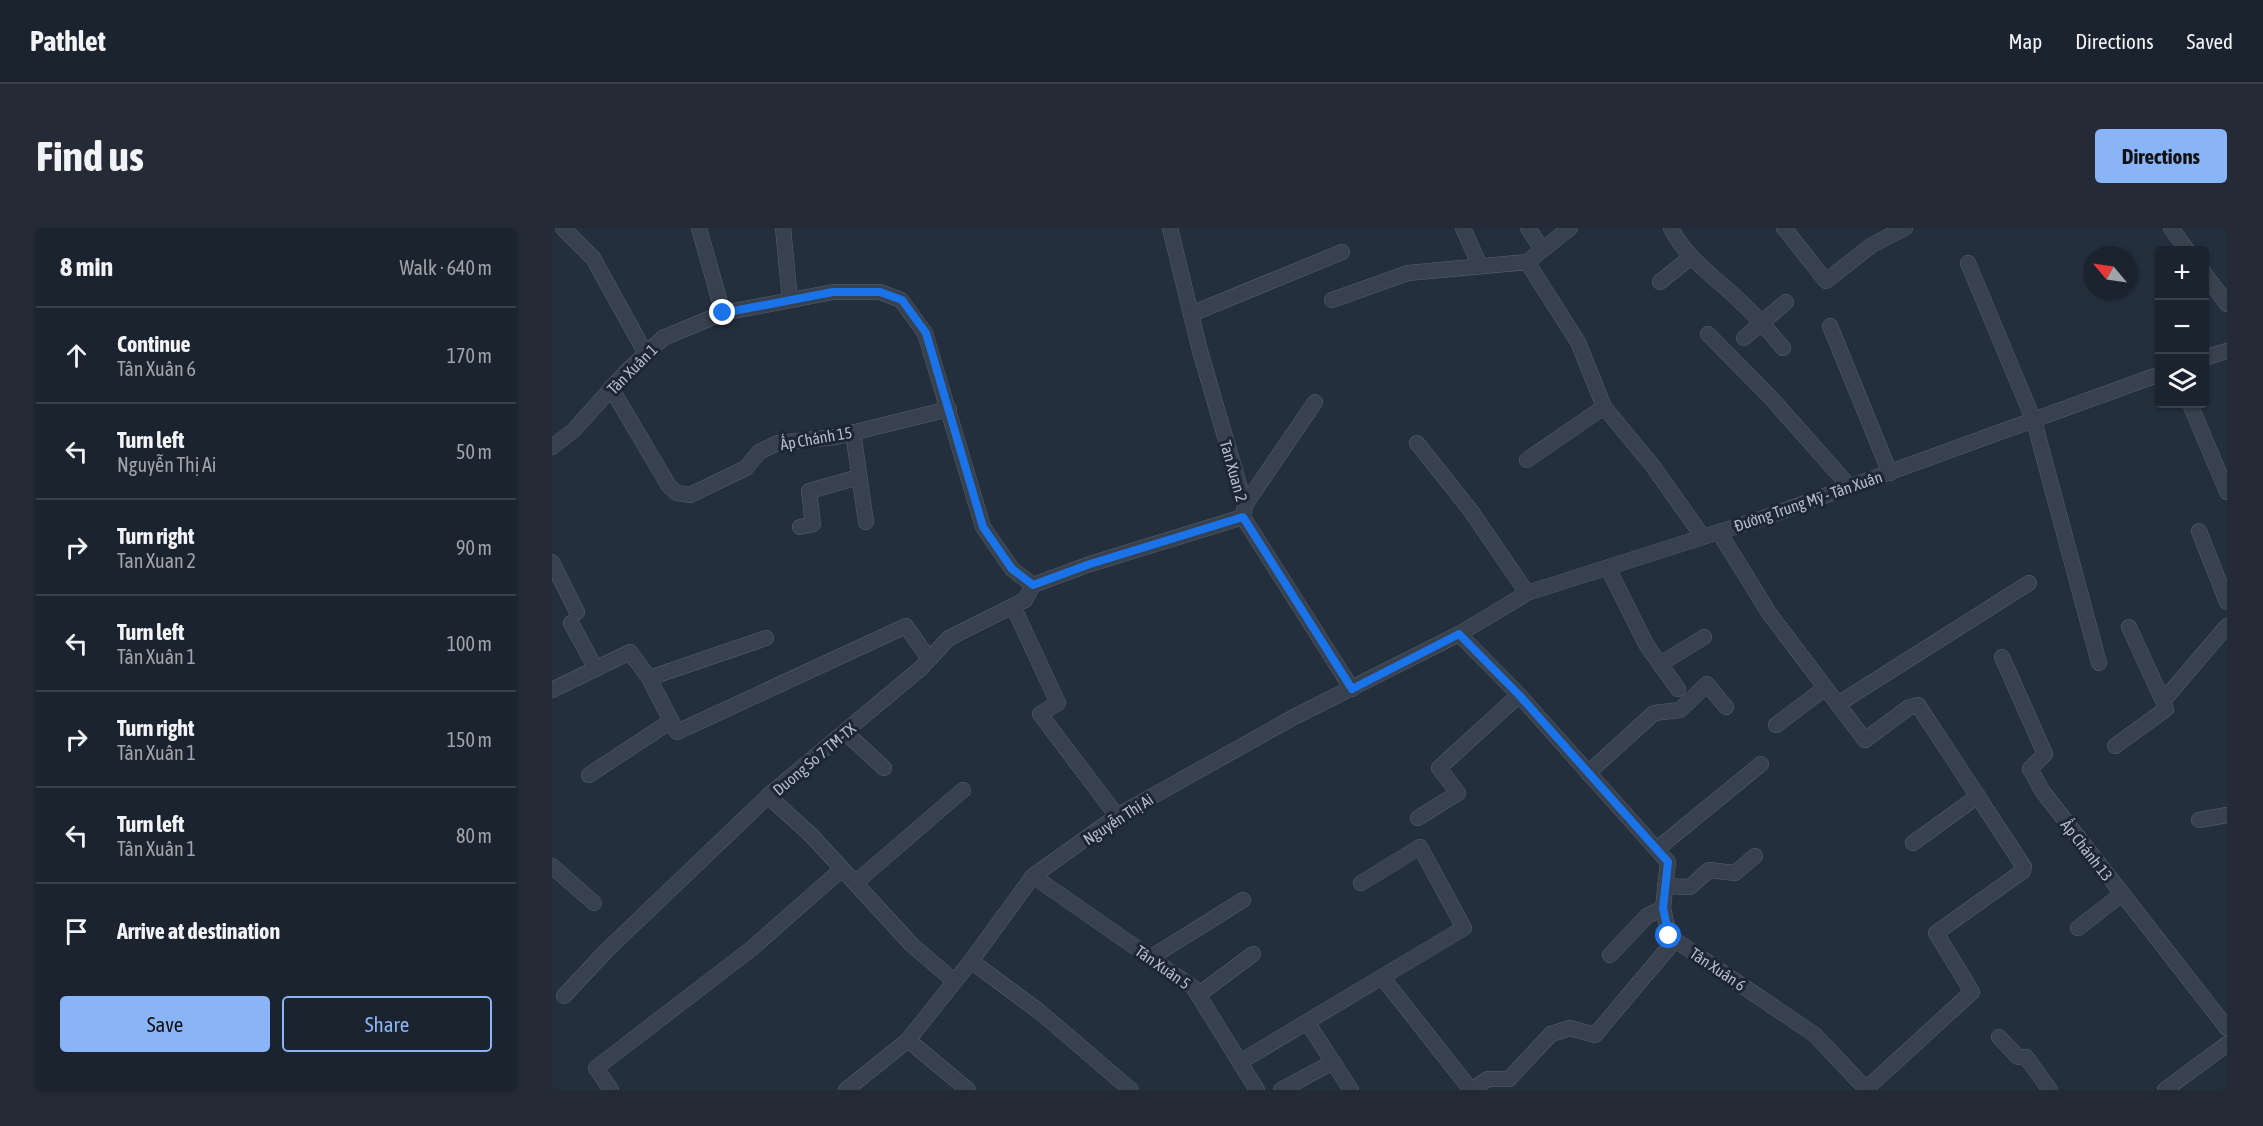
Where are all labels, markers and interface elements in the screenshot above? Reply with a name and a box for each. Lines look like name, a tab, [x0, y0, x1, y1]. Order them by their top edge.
text: Pathlet	[30, 25, 106, 57]
text: Map	[2008, 29, 2042, 53]
text: Directions	[2075, 29, 2154, 53]
text: Saved	[2187, 29, 2233, 53]
button: Directions	[2095, 129, 2227, 183]
text: Find us	[36, 132, 144, 180]
north arrow	[2083, 246, 2137, 300]
map controls	[2155, 246, 2209, 408]
button: +	[2155, 246, 2209, 300]
text: 8 min	[60, 252, 113, 282]
text: Walk · 640 m	[400, 256, 492, 279]
route end	[709, 299, 735, 325]
button: −	[2155, 300, 2209, 354]
text: Continue	[117, 331, 191, 357]
icon: ahead	[60, 339, 93, 372]
street label: Tân Xuân 1	[603, 340, 661, 398]
text: 170 m	[447, 344, 492, 367]
button: layers	[2155, 354, 2209, 408]
text: Tân Xuân 6	[117, 357, 196, 380]
street label: Ấp Chánh 15	[778, 421, 854, 454]
text: Turn left	[117, 427, 184, 453]
icon: left	[60, 435, 93, 468]
street label: Tan Xuan 2	[1217, 438, 1251, 504]
text: 50 m	[456, 440, 492, 463]
text: Nguyễn Thị Ai	[117, 453, 216, 476]
street label: Đường Trung Mỹ - Tân Xuân	[1732, 467, 1885, 536]
text: Turn right	[117, 523, 194, 549]
icon: right	[60, 531, 93, 564]
text: 90 m	[456, 536, 492, 559]
text: Tan Xuan 2	[117, 549, 196, 572]
text: Turn left	[117, 619, 184, 645]
icon: left	[60, 627, 93, 660]
text: 100 m	[447, 632, 492, 655]
text: Tân Xuân 1	[117, 645, 196, 668]
text: Turn right	[117, 715, 194, 741]
street label: Duong So 7 TM-TX	[769, 719, 860, 800]
icon: right	[60, 723, 93, 756]
text: 150 m	[447, 728, 492, 751]
text: Tân Xuân 1	[117, 741, 196, 764]
street label: Nguyễn Thị Ai	[1080, 790, 1157, 849]
text: Turn left	[117, 811, 184, 837]
street label: Ấp Chánh 13	[2057, 815, 2118, 885]
icon: left	[60, 819, 93, 852]
text: 80 m	[456, 824, 492, 847]
text: Tân Xuân 1	[117, 837, 196, 860]
icon: arrive	[60, 915, 93, 948]
text: Arrive at destination	[117, 918, 280, 944]
route start	[1655, 922, 1681, 948]
street label: Tân Xuân 5	[1132, 942, 1194, 992]
street label: Tân Xuân 6	[1687, 944, 1749, 994]
button: Save	[60, 996, 270, 1052]
button: Share	[282, 996, 492, 1052]

